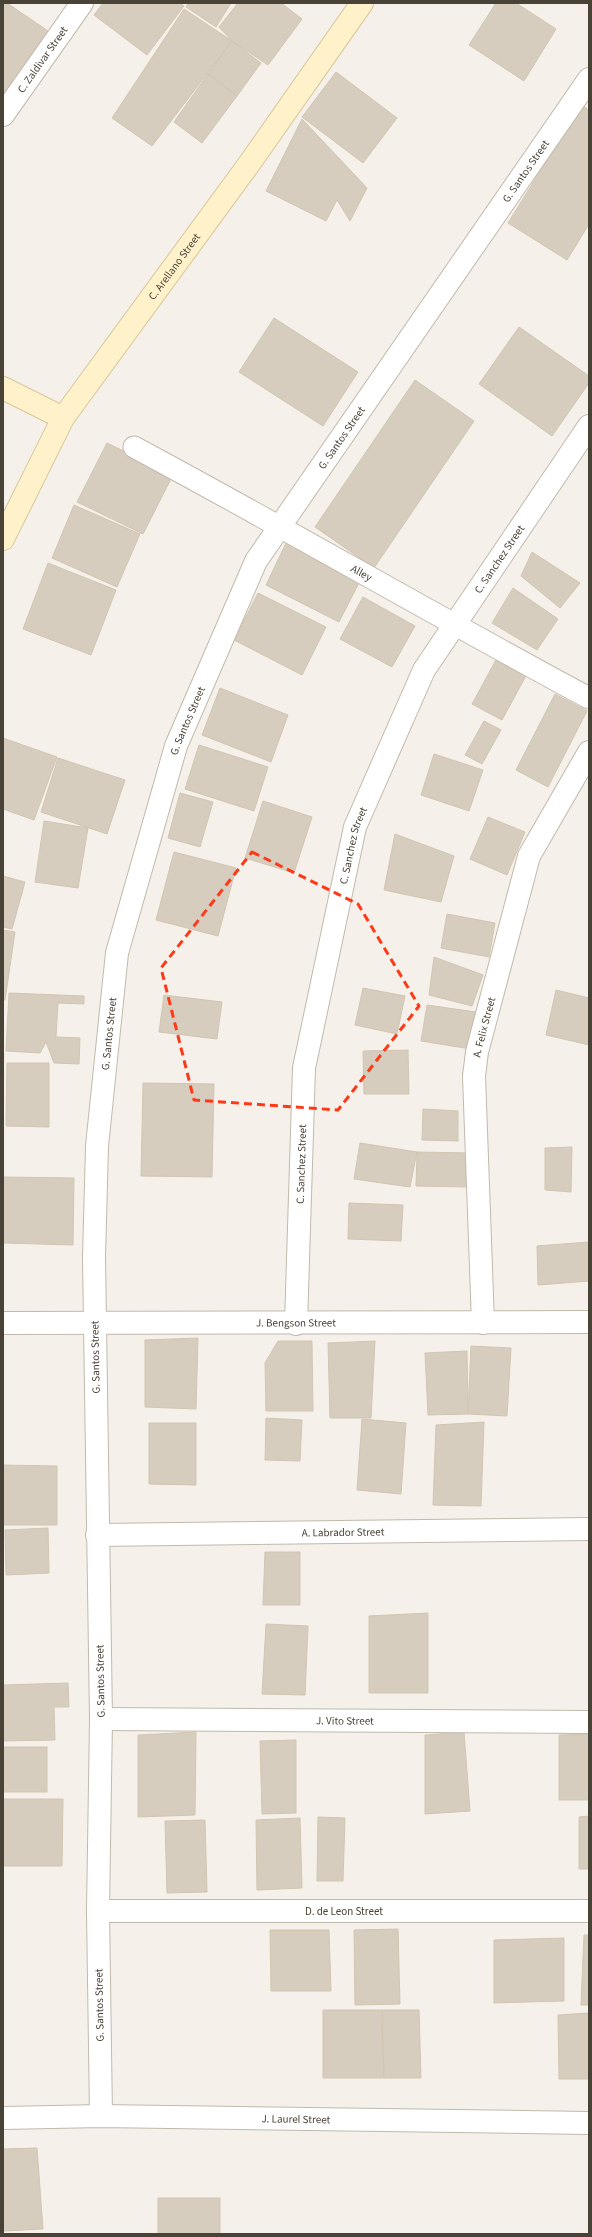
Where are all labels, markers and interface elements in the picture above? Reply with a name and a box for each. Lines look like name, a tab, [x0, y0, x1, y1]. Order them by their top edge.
street label: C. Zaldivar Street	[14, 23, 71, 96]
street label: G. Santos Street	[499, 137, 553, 206]
street label: C. Arellano Street	[145, 230, 204, 303]
street label: G. Santos Street	[315, 403, 369, 472]
street label: C. Sanchez Street	[471, 522, 528, 596]
street label: Alley	[348, 561, 375, 585]
street label: G. Santos Street	[167, 684, 209, 757]
street label: C. Sanchez Street	[336, 804, 371, 886]
street label: A. Felix Street	[469, 995, 499, 1058]
street label: G. Santos Street	[98, 996, 120, 1071]
street label: C. Sanchez Street	[293, 1124, 310, 1204]
street label: J. Bengson Street	[256, 1315, 336, 1331]
street label: G. Santos Street	[87, 1320, 104, 1394]
street label: A. Labrador Street	[302, 1524, 385, 1541]
street label: G. Santos Street	[92, 1644, 109, 1718]
street label: J. Vito Street	[316, 1713, 374, 1729]
street label: D. de Leon Street	[305, 1904, 383, 1919]
street label: G. Santos Street	[91, 1968, 108, 2042]
street label: J. Laurel Street	[262, 2111, 331, 2127]

